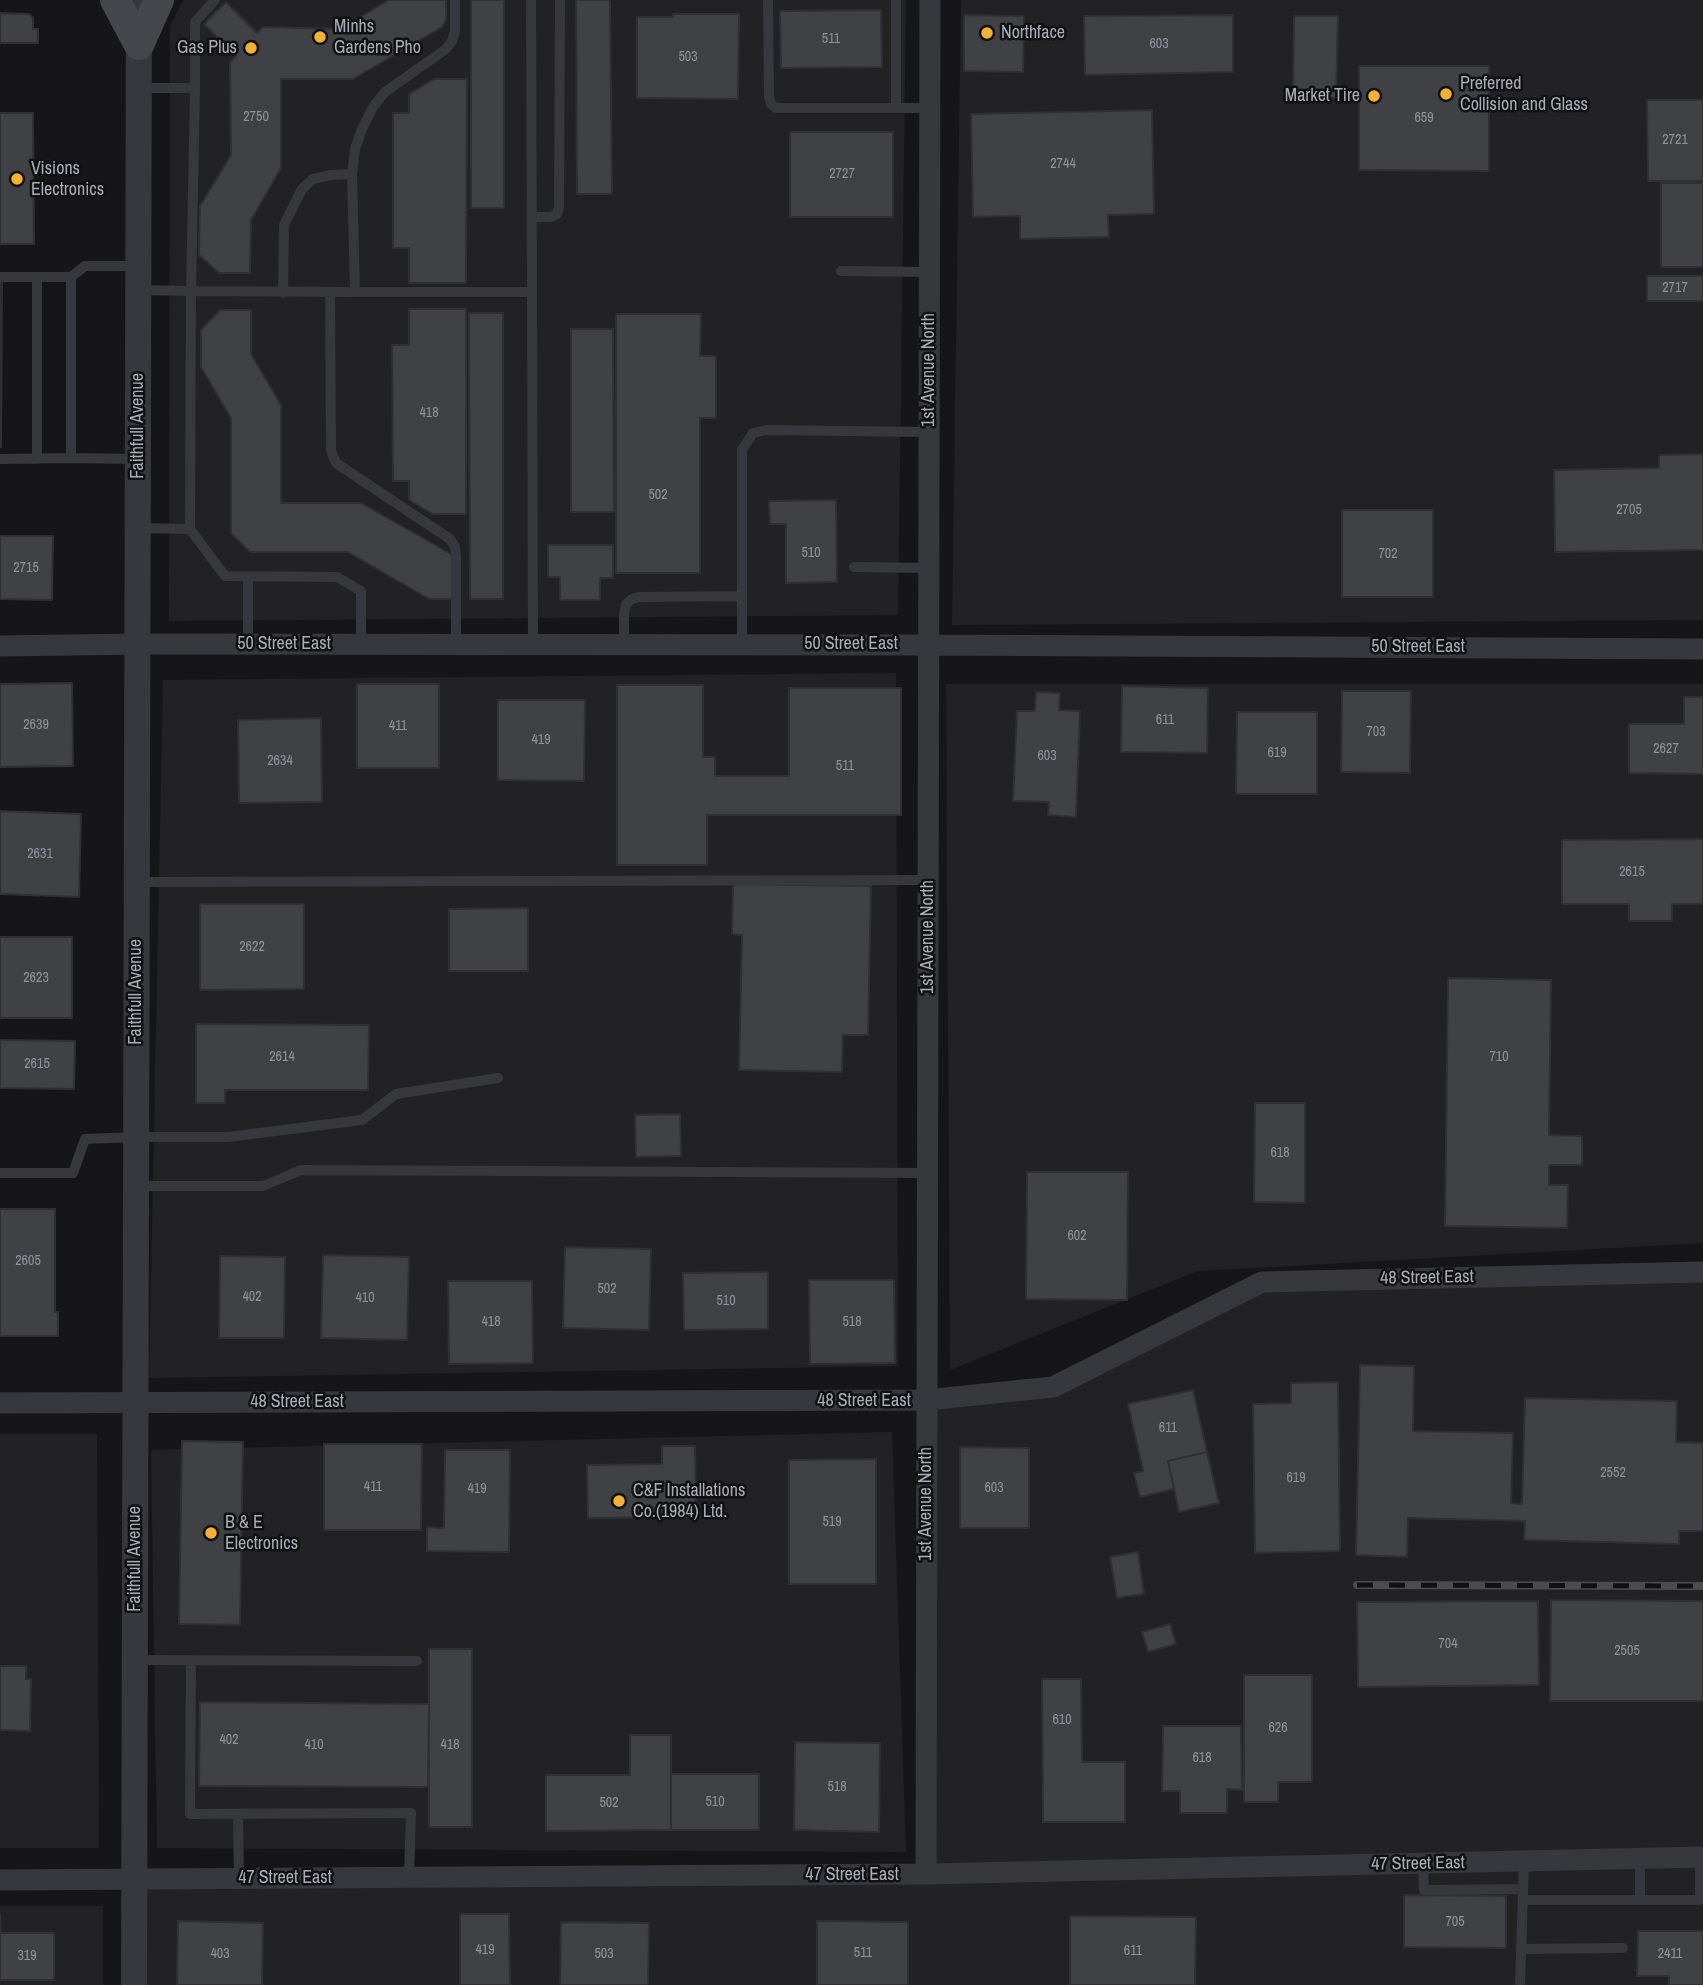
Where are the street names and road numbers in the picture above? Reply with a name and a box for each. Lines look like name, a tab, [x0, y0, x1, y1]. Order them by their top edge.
street label: 1st Avenue North	[918, 313, 940, 427]
street label: Faithfull Avenue	[127, 373, 149, 479]
street label: 50 Street East	[237, 633, 331, 655]
street label: 50 Street East	[804, 633, 898, 655]
street label: 50 Street East	[1371, 636, 1465, 658]
street label: 1st Avenue North	[917, 880, 939, 994]
street label: Faithfull Avenue	[125, 939, 147, 1045]
street label: 48 Street East	[1380, 1266, 1474, 1290]
street label: 48 Street East	[817, 1390, 911, 1412]
street label: 48 Street East	[250, 1391, 344, 1413]
street label: 1st Avenue North	[915, 1447, 937, 1561]
street label: Faithfull Avenue	[124, 1506, 146, 1612]
street label: 47 Street East	[1371, 1852, 1465, 1876]
street label: 47 Street East	[805, 1864, 899, 1886]
street label: 47 Street East	[238, 1867, 332, 1889]

